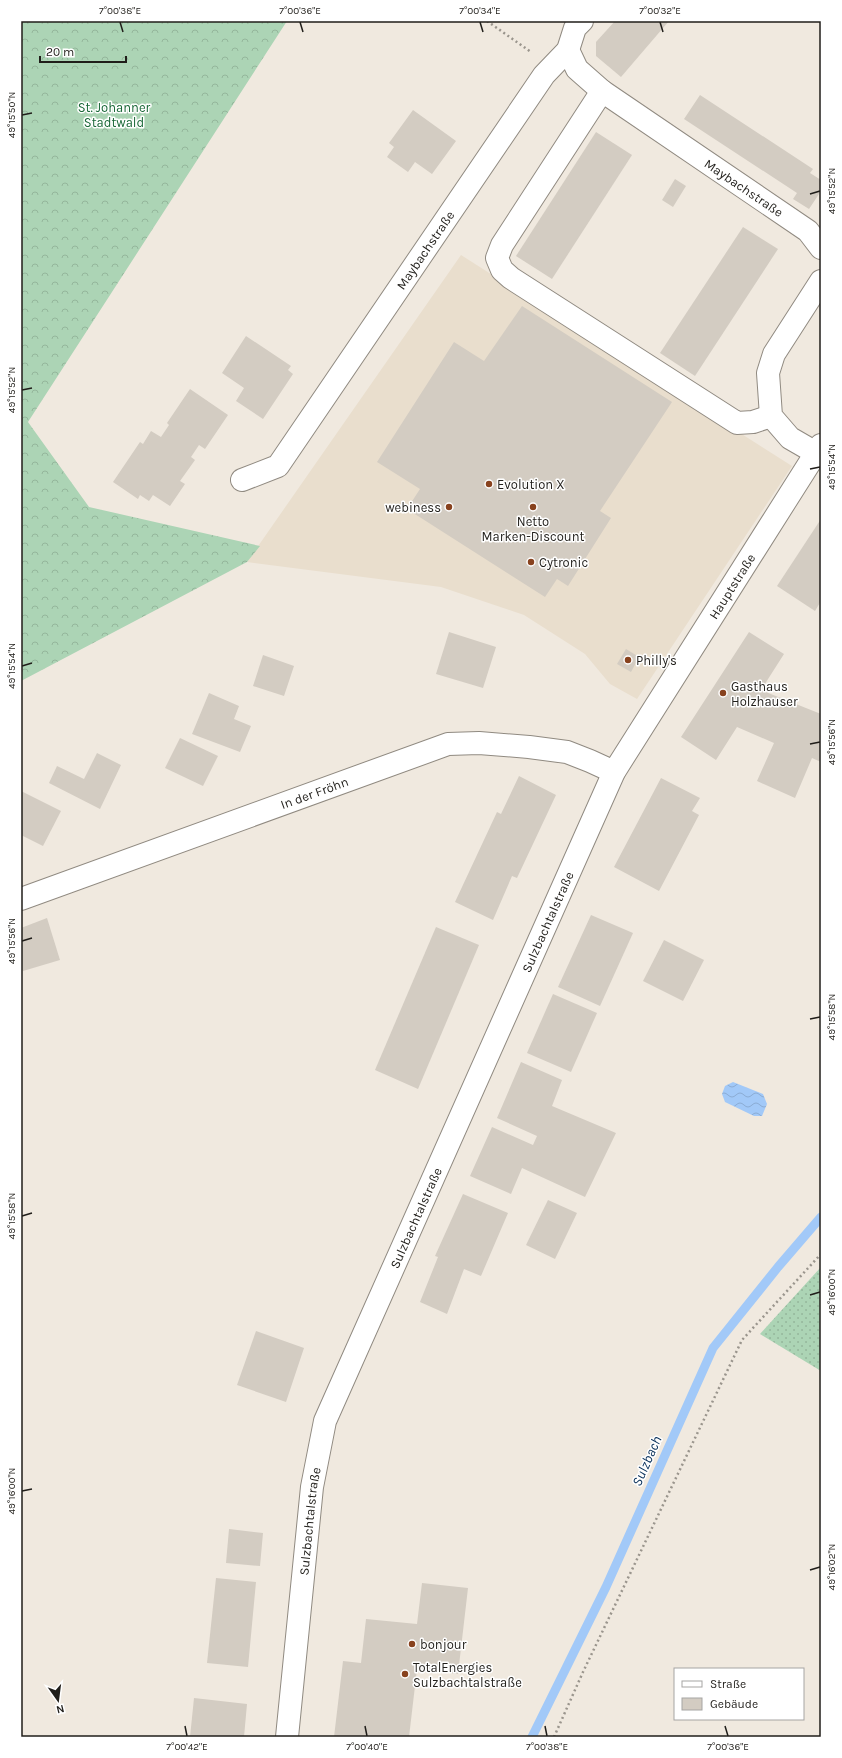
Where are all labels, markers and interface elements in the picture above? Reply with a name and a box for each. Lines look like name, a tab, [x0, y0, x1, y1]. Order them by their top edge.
text: 7°00'38"E	[99, 5, 141, 17]
text: 7°00'36"E	[279, 5, 321, 17]
text: 7°00'34"E	[459, 5, 501, 17]
text: 7°00'32"E	[639, 5, 681, 17]
scale bar	[40, 38, 126, 64]
text: 20 m	[46, 45, 74, 59]
text: 49°15'50"N	[6, 92, 18, 138]
park label: St. Johanner Stadtwald	[78, 100, 151, 130]
street label: Maybachstraße	[702, 155, 787, 220]
text: 49°15'52"N	[826, 168, 838, 214]
street label: Maybachstraße	[393, 207, 457, 292]
text: 49°15'52"N	[6, 367, 18, 413]
text: 49°15'54"N	[826, 444, 838, 490]
place label: Evolution X	[497, 477, 565, 492]
marker: Evolution X	[484, 479, 494, 489]
place label: webiness	[385, 500, 441, 515]
marker: webiness	[444, 502, 454, 512]
marker: Netto Marken-Discount	[528, 502, 538, 512]
place label: Netto Marken-Discount	[482, 514, 585, 544]
street label: Hauptstraße	[705, 550, 758, 622]
place label: Cytronic	[539, 555, 588, 570]
marker: Cytronic	[526, 557, 536, 567]
text: 49°15'54"N	[6, 643, 18, 689]
place label: Philly's	[636, 653, 677, 668]
marker: Philly's	[623, 655, 633, 665]
place label: Gasthaus Holzhauser	[731, 679, 798, 709]
marker: Gasthaus Holzhauser	[718, 688, 728, 698]
text: 49°15'56"N	[826, 719, 838, 765]
street label: In der Fröhn	[278, 773, 350, 812]
street label: Sulzbachtalstraße	[518, 869, 576, 975]
text: 49°15'56"N	[6, 918, 18, 964]
text: 49°15'58"N	[826, 994, 838, 1040]
street label: Sulzbachtalstraße	[386, 1165, 445, 1271]
text: 49°15'58"N	[6, 1193, 18, 1239]
text: 49°16'00"N	[826, 1269, 838, 1315]
water label: Sulzbach	[628, 1433, 666, 1489]
street label: Sulzbachtalstraße	[296, 1465, 323, 1576]
text: 49°16'00"N	[6, 1468, 18, 1514]
text: 49°16'02"N	[826, 1544, 838, 1590]
place label: bonjour	[420, 1637, 467, 1652]
marker: bonjour	[407, 1639, 417, 1649]
place label: TotalEnergies Sulzbachtalstraße	[413, 1660, 522, 1690]
legend	[674, 1668, 804, 1720]
marker: TotalEnergies Sulzbachtalstraße	[400, 1669, 410, 1679]
text: Straße	[710, 1677, 746, 1691]
north arrow	[38, 1680, 78, 1720]
text: Gebäude	[710, 1697, 758, 1711]
text: N	[55, 1702, 66, 1716]
text: 7°00'42"E	[166, 1741, 208, 1753]
text: 7°00'40"E	[346, 1741, 388, 1753]
text: 7°00'38"E	[526, 1741, 568, 1753]
text: 7°00'36"E	[707, 1741, 749, 1753]

